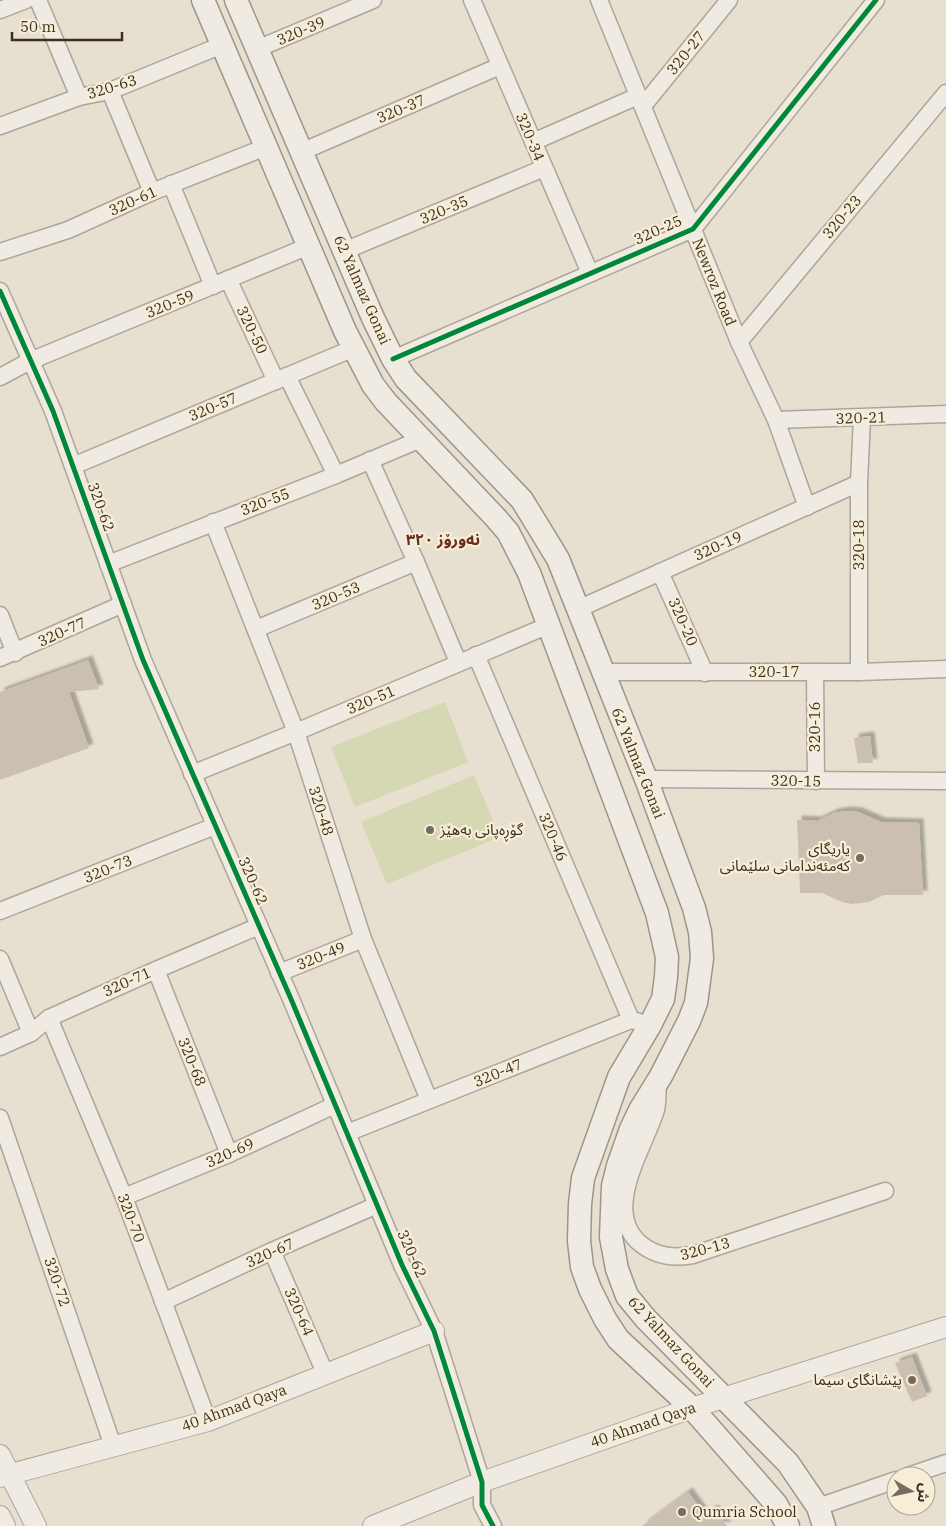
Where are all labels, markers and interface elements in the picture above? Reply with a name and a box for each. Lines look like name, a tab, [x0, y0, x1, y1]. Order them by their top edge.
scale bar	[12, 10, 122, 42]
street label: 320-39	[274, 12, 328, 49]
text: 50 m	[20, 17, 56, 36]
street label: 320-27	[662, 27, 709, 78]
street label: 320-63	[85, 70, 139, 103]
street label: 320-37	[374, 90, 428, 127]
street label: 320-34	[512, 110, 549, 164]
street label: 320-61	[106, 182, 160, 220]
street label: 320-35	[417, 191, 471, 228]
street label: 320-23	[818, 191, 865, 242]
street label: 320-25	[631, 211, 685, 249]
street label: 62 Yalmaz Gonai	[330, 232, 395, 348]
street label: Newroz Road	[688, 235, 741, 329]
street label: 320-59	[143, 285, 197, 322]
street label: 320-50	[233, 303, 272, 357]
street label: 320-57	[186, 388, 240, 425]
street label: 320-21	[835, 407, 887, 428]
street label: 320-62	[84, 480, 119, 534]
street label: 320-55	[238, 484, 292, 520]
street label: 320-18	[849, 520, 868, 570]
street label: 320-19	[691, 527, 745, 565]
district label: نەورۆز ٣٢٠	[406, 529, 480, 549]
street label: 320-53	[309, 577, 363, 614]
street label: 320-20	[664, 595, 702, 649]
street label: 320-77	[35, 613, 89, 651]
street label: 320-17	[749, 662, 799, 681]
street label: 320-51	[344, 681, 398, 718]
street label: 320-16	[805, 702, 824, 752]
street label: 62 Yalmaz Gonai	[608, 705, 669, 821]
street label: 320-15	[770, 771, 822, 790]
street label: 320-48	[305, 784, 338, 838]
street label: 320-46	[535, 810, 572, 864]
place label: گۆڕەپانی بەهێز	[439, 820, 524, 842]
marker: گۆڕەپانی بەهێز	[424, 824, 436, 836]
place label: یاریگای کەمئەندامانی سلێمانی	[720, 839, 851, 875]
street label: 320-73	[81, 850, 135, 887]
marker: یاریگای کەمئەندامانی سلێمانی	[854, 852, 866, 864]
street label: 320-62	[234, 854, 272, 908]
street label: 320-49	[294, 937, 348, 974]
street label: 320-71	[100, 963, 154, 1001]
street label: 320-68	[174, 1035, 211, 1089]
street label: 320-47	[471, 1054, 525, 1091]
street label: 320-69	[203, 1134, 257, 1172]
street label: 320-70	[113, 1191, 149, 1245]
street label: 320-62	[393, 1227, 431, 1281]
street label: 320-13	[678, 1233, 732, 1264]
street label: 320-67	[243, 1234, 297, 1272]
street label: 320-72	[40, 1255, 75, 1309]
street label: 320-64	[280, 1285, 318, 1339]
street label: 62 Yalmaz Gonai	[624, 1292, 719, 1391]
place label: پێشانگای سیما	[814, 1370, 902, 1390]
marker: پێشانگای سیما	[906, 1374, 918, 1386]
street label: 40 Ahmad Qaya	[178, 1380, 289, 1435]
street label: 40 Ahmad Qaya	[587, 1397, 698, 1452]
north arrow	[886, 1466, 936, 1516]
text: ش	[913, 1482, 934, 1504]
place label: Qumria School	[692, 1502, 797, 1521]
marker: Qumria School	[676, 1506, 688, 1518]

